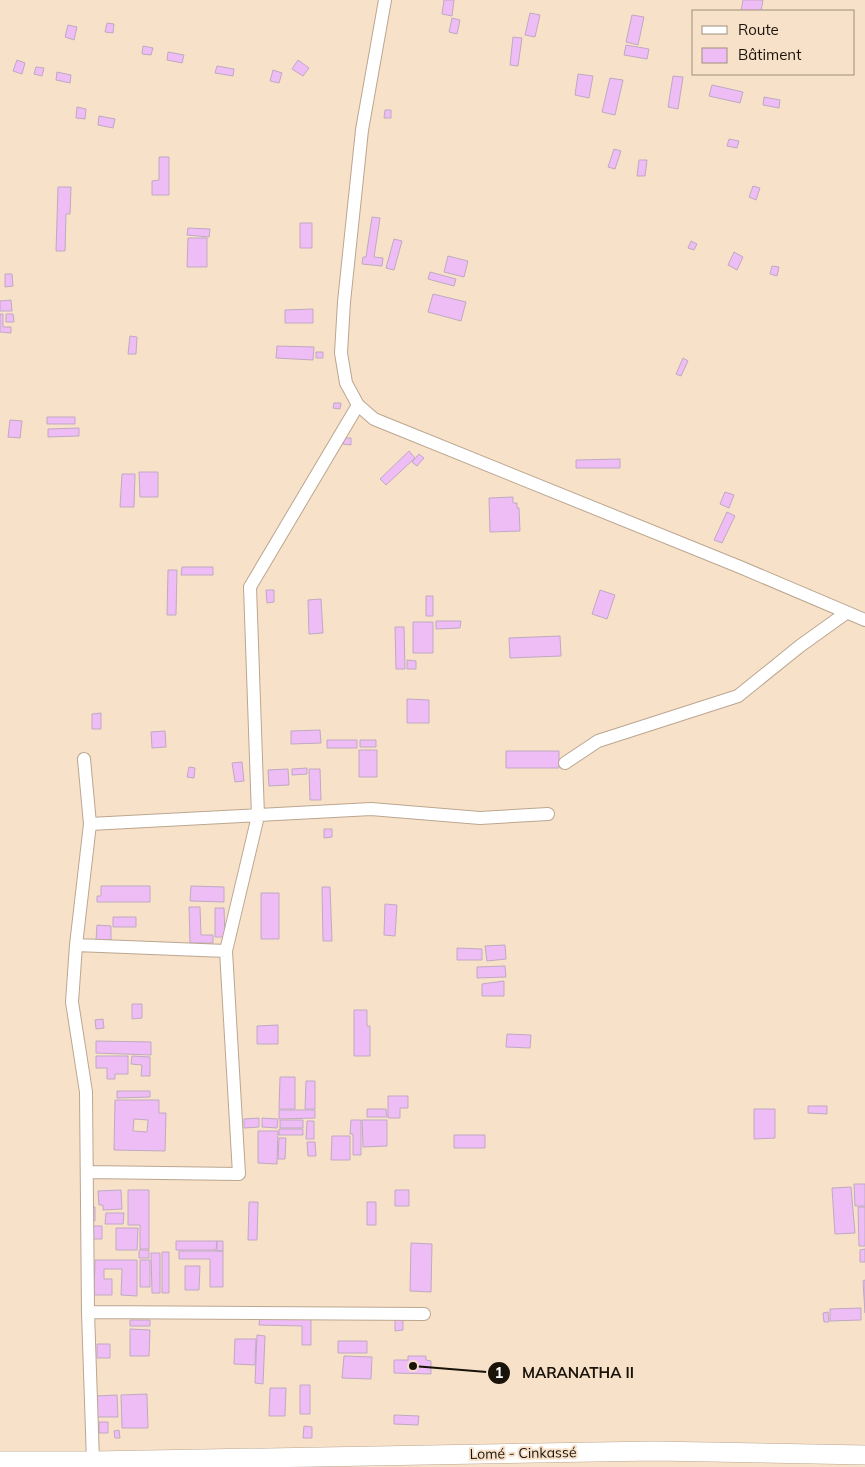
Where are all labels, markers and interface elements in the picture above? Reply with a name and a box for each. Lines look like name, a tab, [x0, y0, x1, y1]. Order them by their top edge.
legend	[692, 10, 855, 75]
text: Route	[738, 20, 779, 39]
text: Bâtiment	[738, 45, 801, 64]
callout: MARANATHA II	[487, 1358, 644, 1388]
text: 1	[494, 1363, 504, 1382]
text: MARANATHA II	[522, 1363, 634, 1382]
street label: Lomé - Cinkassé	[469, 1443, 577, 1463]

